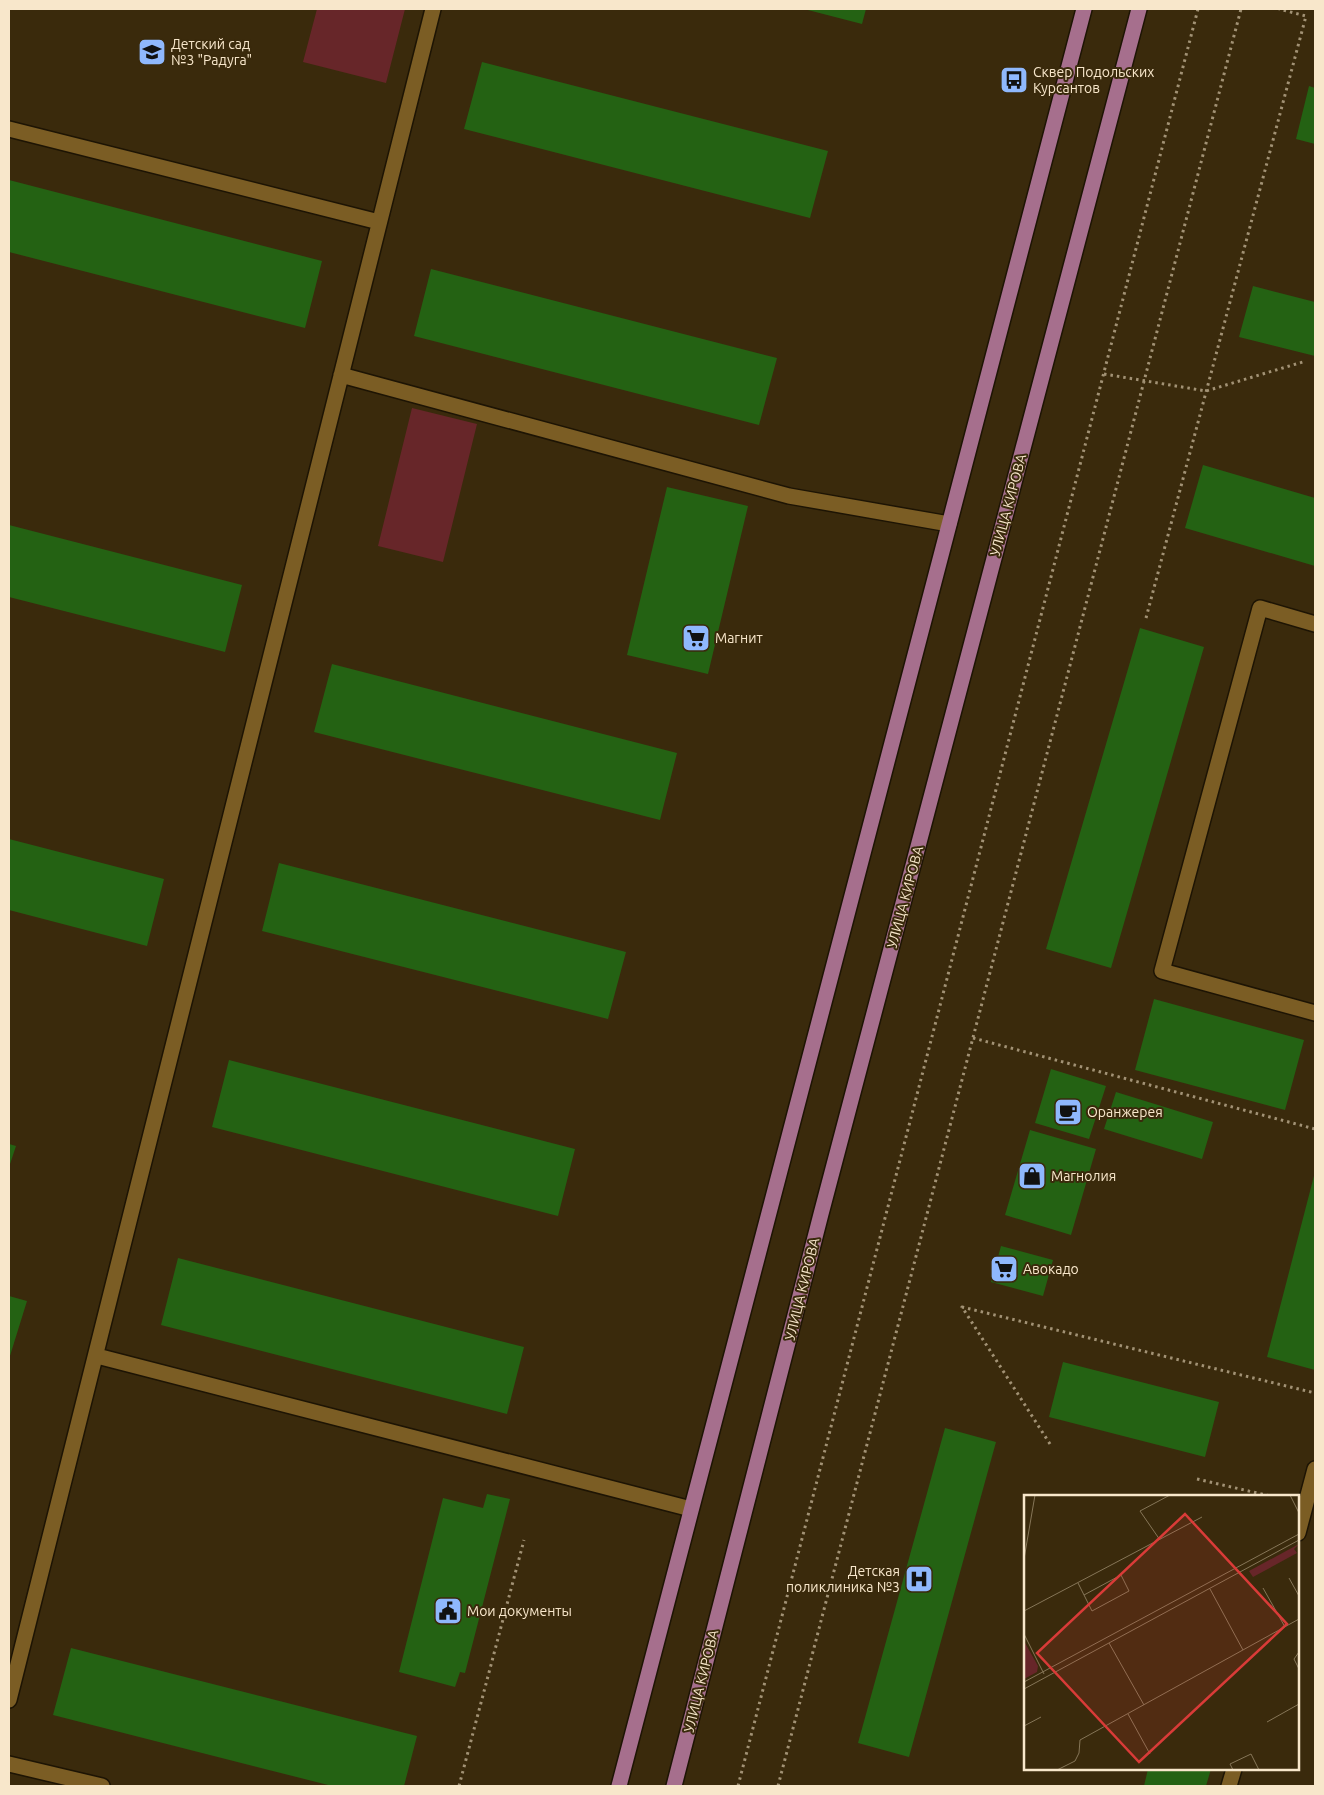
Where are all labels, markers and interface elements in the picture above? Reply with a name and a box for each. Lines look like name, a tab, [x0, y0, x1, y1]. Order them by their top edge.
place label: Детский сад №3 "Радуга"	[171, 36, 252, 68]
school or university icon: Детский сад №3 "Радуга"	[137, 37, 167, 67]
place label: Сквер Подольских Курсантов	[1033, 64, 1154, 96]
bus stop icon: Сквер Подольских Курсантов	[999, 65, 1029, 95]
street label: УЛИЦА КИРОВА	[987, 452, 1029, 558]
supermarket icon: Магнит	[681, 623, 711, 653]
place label: Магнит	[715, 630, 763, 646]
street label: УЛИЦА КИРОВА	[884, 844, 926, 950]
cafe icon: Оранжерея	[1053, 1097, 1083, 1127]
place label: Оранжерея	[1087, 1104, 1163, 1120]
shop icon: Магнолия	[1017, 1161, 1047, 1191]
place label: Магнолия	[1051, 1168, 1116, 1184]
street label: УЛИЦА КИРОВА	[782, 1236, 822, 1342]
supermarket icon: Авокадо	[989, 1254, 1019, 1284]
place label: Авокадо	[1023, 1261, 1079, 1277]
inset map	[1024, 1495, 1299, 1770]
place label: Детская поликлиника №3	[786, 1563, 900, 1595]
hospital icon: Детская поликлиника №3	[904, 1564, 934, 1594]
public building icon: Мои документы	[433, 1596, 463, 1626]
place label: Мои документы	[467, 1603, 572, 1619]
street label: УЛИЦА КИРОВА	[681, 1628, 721, 1734]

